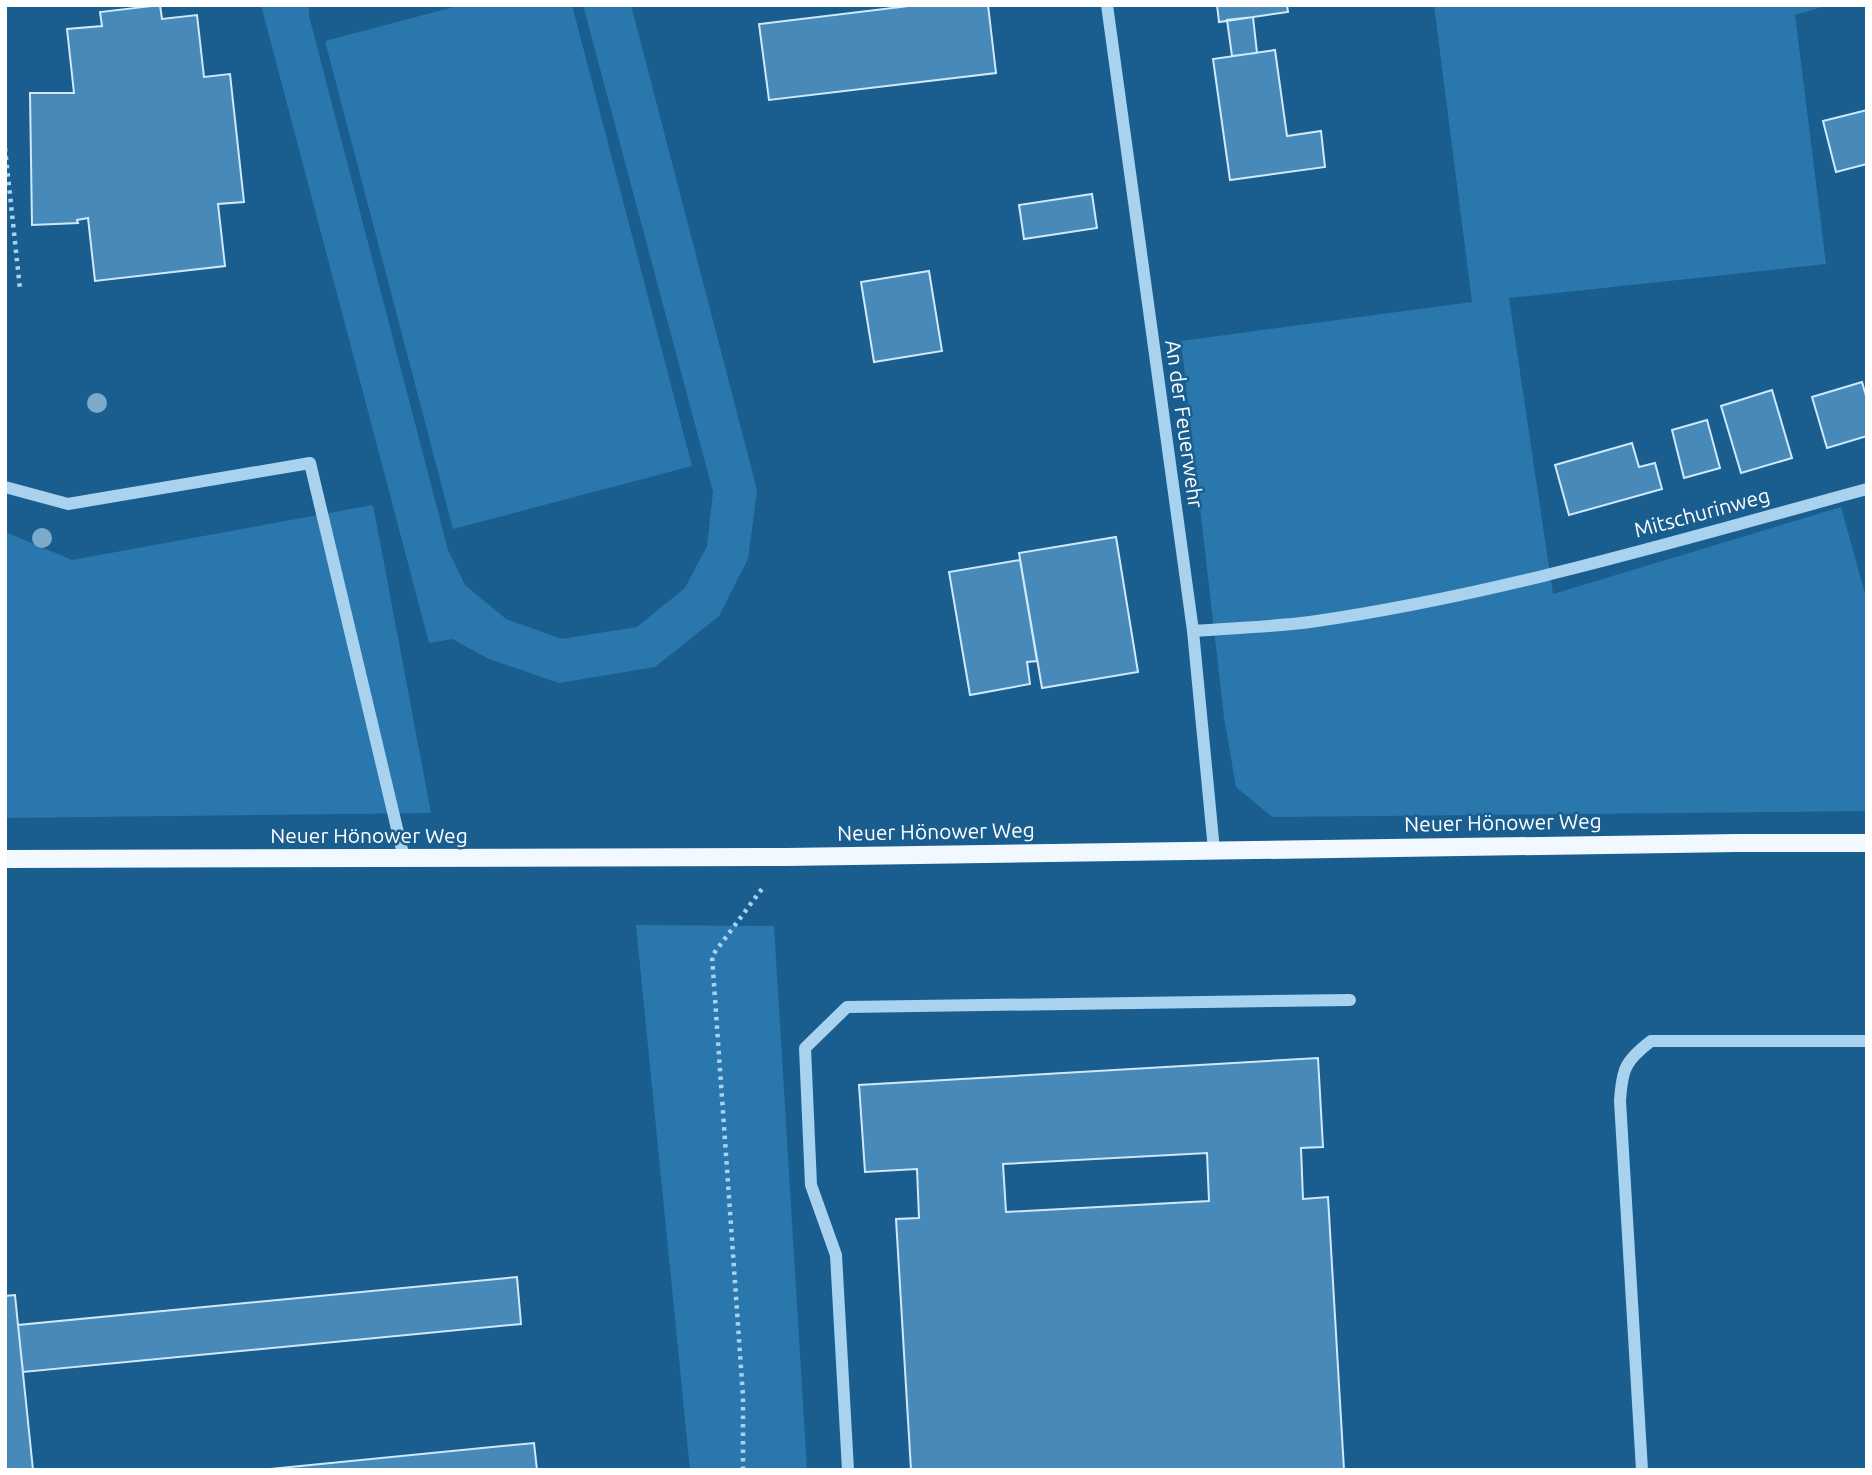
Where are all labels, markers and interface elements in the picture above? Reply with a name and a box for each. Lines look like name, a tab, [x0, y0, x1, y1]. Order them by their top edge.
street label: An der Feuerwehr	[1161, 338, 1209, 509]
street label: Mitschurinweg	[1631, 482, 1772, 542]
street label: Neuer Hönower Weg	[1404, 808, 1602, 836]
street label: Neuer Hönower Weg	[837, 817, 1035, 845]
street label: Neuer Hönower Weg	[270, 823, 468, 847]

